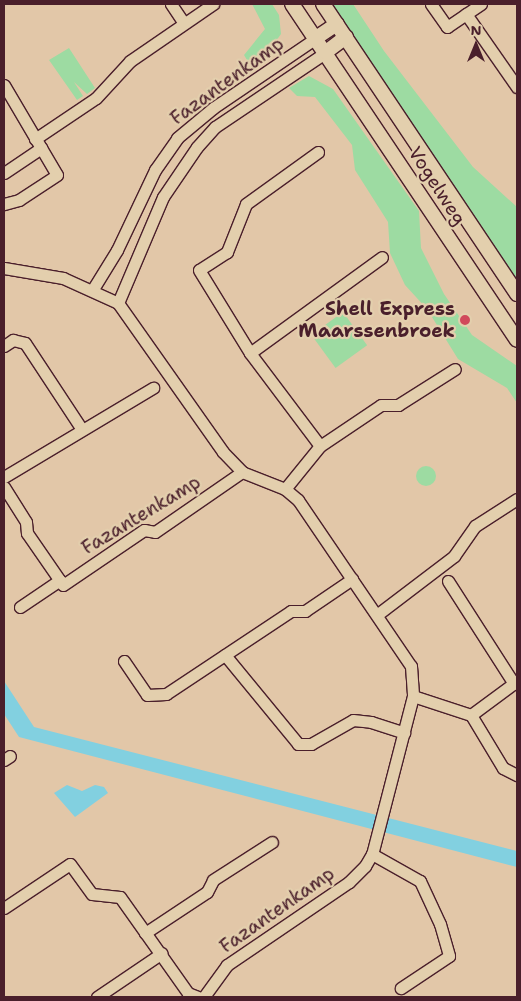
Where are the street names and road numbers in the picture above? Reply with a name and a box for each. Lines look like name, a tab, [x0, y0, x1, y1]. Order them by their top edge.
street label: Fazantenkamp	[166, 32, 288, 130]
street label: Vogelweg	[403, 143, 471, 229]
street label: Fazantenkamp	[77, 471, 205, 559]
street label: Fazantenkamp	[215, 862, 339, 958]

